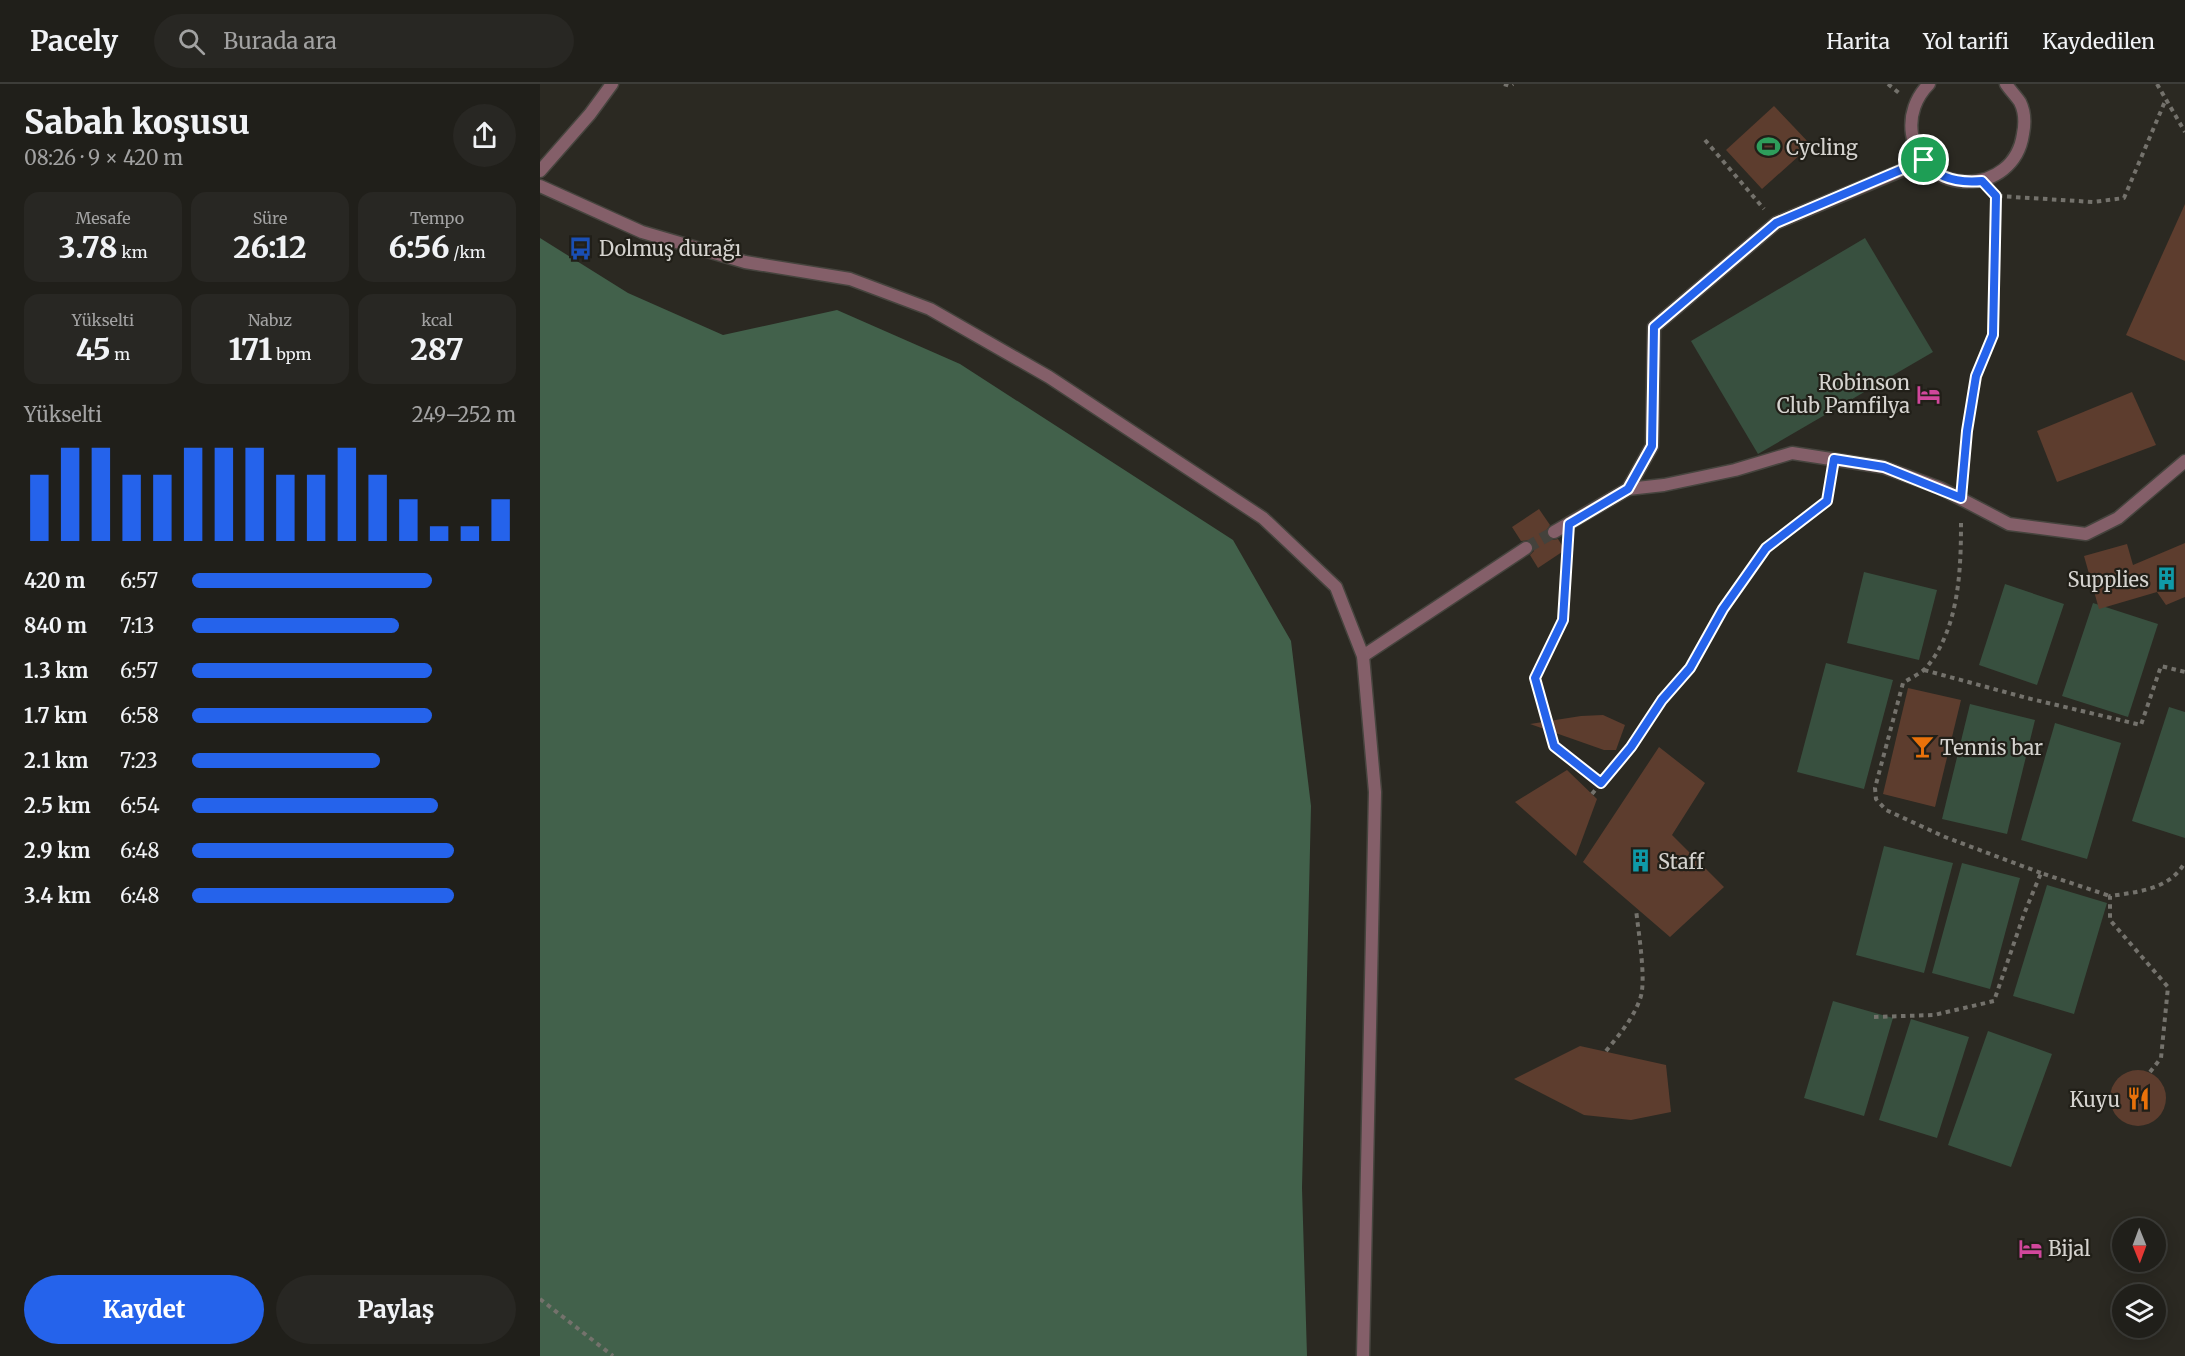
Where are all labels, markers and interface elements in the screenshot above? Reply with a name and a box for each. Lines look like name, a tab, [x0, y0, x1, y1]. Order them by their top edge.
search box	[154, 14, 574, 68]
text: Pacely	[30, 23, 118, 59]
icon: search	[175, 25, 208, 58]
text: Burada ara	[223, 27, 337, 55]
text: Harita	[1826, 28, 1890, 55]
text: Yol tarifi	[1923, 28, 2009, 55]
text: Kaydedilen	[2042, 28, 2155, 55]
text: Sabah koşusu	[24, 102, 250, 143]
button: share	[453, 104, 516, 167]
sports icon: Cycling	[1755, 134, 1781, 160]
pin	[1898, 134, 1949, 185]
place label: Cycling	[1786, 135, 1858, 160]
icon: arrive	[1907, 143, 1940, 176]
text: 08:26 · 9 × 420 m	[24, 145, 183, 170]
text: Mesafe	[75, 208, 131, 228]
text: Süre	[253, 208, 287, 228]
text: Tempo	[410, 208, 464, 228]
text: 3.78	[58, 228, 118, 266]
text: 26:12	[233, 228, 307, 266]
text: 6:56	[388, 228, 450, 266]
bus stop icon: Dolmuş durağı	[568, 235, 594, 261]
place label: Dolmuş durağı	[599, 236, 741, 261]
text: km	[118, 242, 148, 262]
text: /km	[450, 242, 486, 262]
text: Yükselti	[72, 310, 134, 330]
text: Nabız	[248, 310, 292, 330]
text: kcal	[421, 310, 453, 330]
text: 45	[76, 330, 111, 368]
text: 171	[228, 330, 272, 368]
text: 287	[410, 330, 464, 368]
text: m	[111, 344, 130, 364]
text: bpm	[272, 344, 312, 364]
place label: Robinson Club Pamfilya	[1777, 370, 1910, 418]
hotel icon: Robinson Club Pamfilya	[1915, 381, 1941, 407]
text: Yükselti	[24, 402, 102, 427]
text: 249–252 m	[412, 402, 516, 427]
building icon: Supplies	[2154, 566, 2180, 592]
place label: Supplies	[2068, 567, 2149, 592]
text: 420 m	[24, 568, 85, 593]
text: 6:57	[120, 568, 158, 593]
text: 840 m	[24, 613, 87, 638]
text: 7:13	[120, 613, 155, 638]
text: 1.3 km	[24, 658, 88, 683]
text: 6:57	[120, 658, 158, 683]
text: 1.7 km	[24, 703, 87, 728]
text: 6:58	[120, 703, 159, 728]
bar icon: Tennis bar	[1909, 734, 1935, 760]
place label: Tennis bar	[1940, 735, 2043, 760]
text: 2.1 km	[24, 748, 88, 773]
text: 7:23	[120, 748, 158, 773]
text: 2.5 km	[24, 793, 91, 818]
text: 6:54	[120, 793, 159, 818]
text: 2.9 km	[24, 838, 90, 863]
text: 6:48	[120, 838, 160, 863]
building icon: Staff	[1627, 848, 1653, 874]
place label: Staff	[1658, 849, 1705, 874]
text: 3.4 km	[24, 883, 91, 908]
text: 6:48	[120, 883, 160, 908]
restaurant icon: Kuyu	[2125, 1086, 2151, 1112]
place label: Kuyu	[2070, 1087, 2120, 1112]
north arrow	[2112, 1218, 2166, 1272]
map controls	[2112, 1218, 2166, 1338]
hotel icon: Bijal	[2017, 1235, 2043, 1261]
place label: Bijal	[2048, 1236, 2091, 1261]
button: Kaydet	[24, 1275, 264, 1344]
button: Paylaş	[276, 1275, 516, 1344]
button: layers	[2112, 1284, 2166, 1338]

